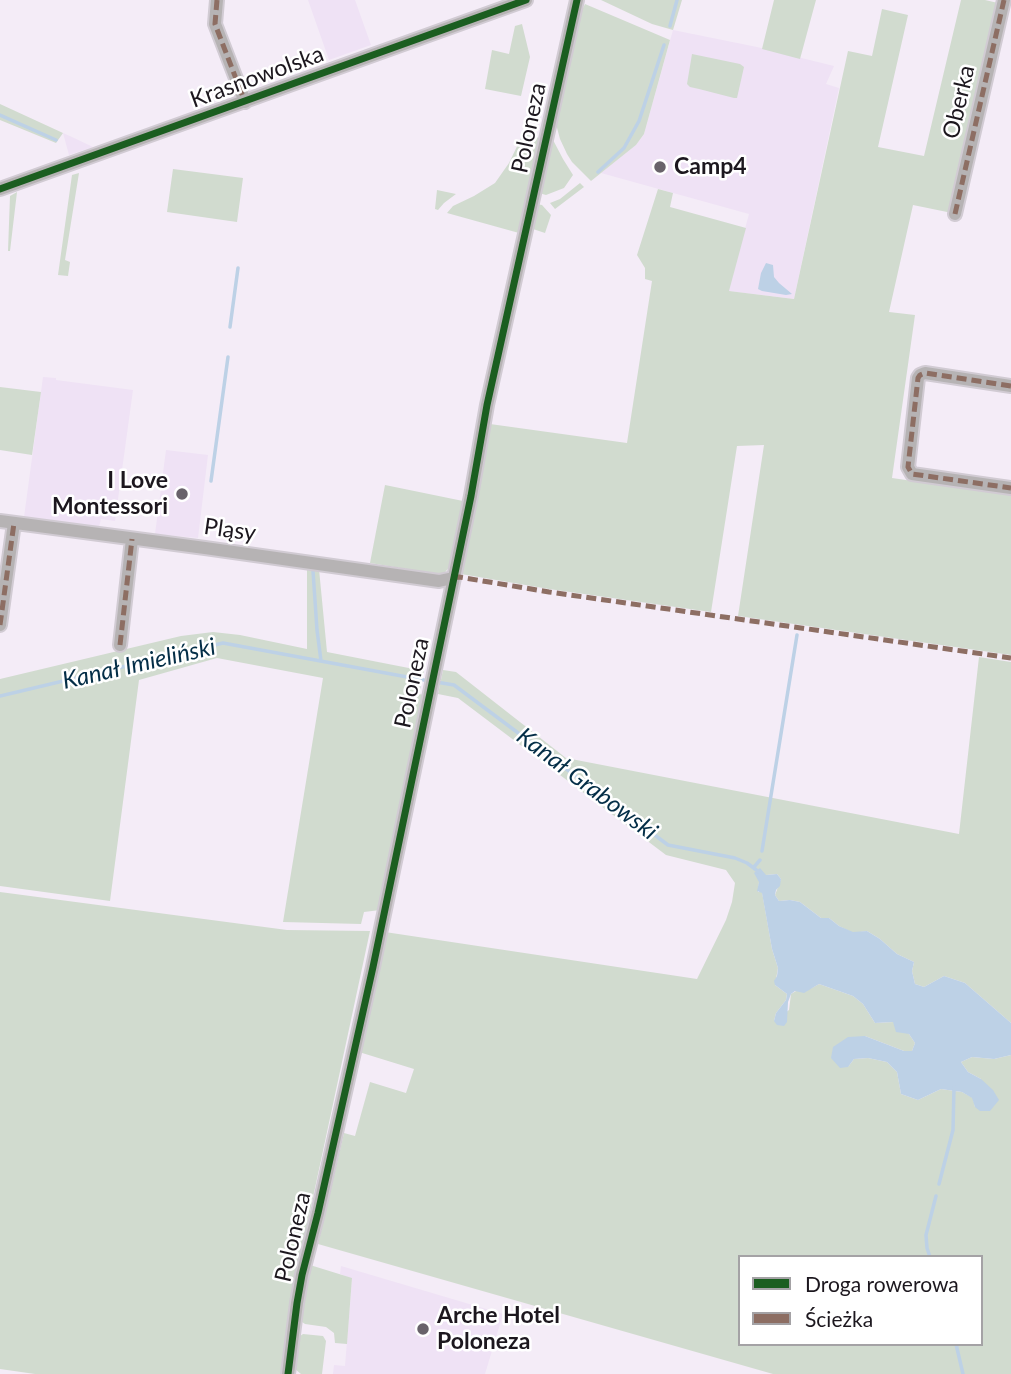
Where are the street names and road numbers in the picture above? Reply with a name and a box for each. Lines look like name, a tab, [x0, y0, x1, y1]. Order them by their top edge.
street label: Krasnowolska	[187, 40, 327, 114]
street label: Oberka	[937, 63, 981, 141]
street label: Poloneza	[506, 80, 552, 176]
street label: Pląsy	[202, 513, 258, 547]
street label: Poloneza	[389, 635, 435, 731]
street label: Poloneza	[269, 1189, 317, 1285]

